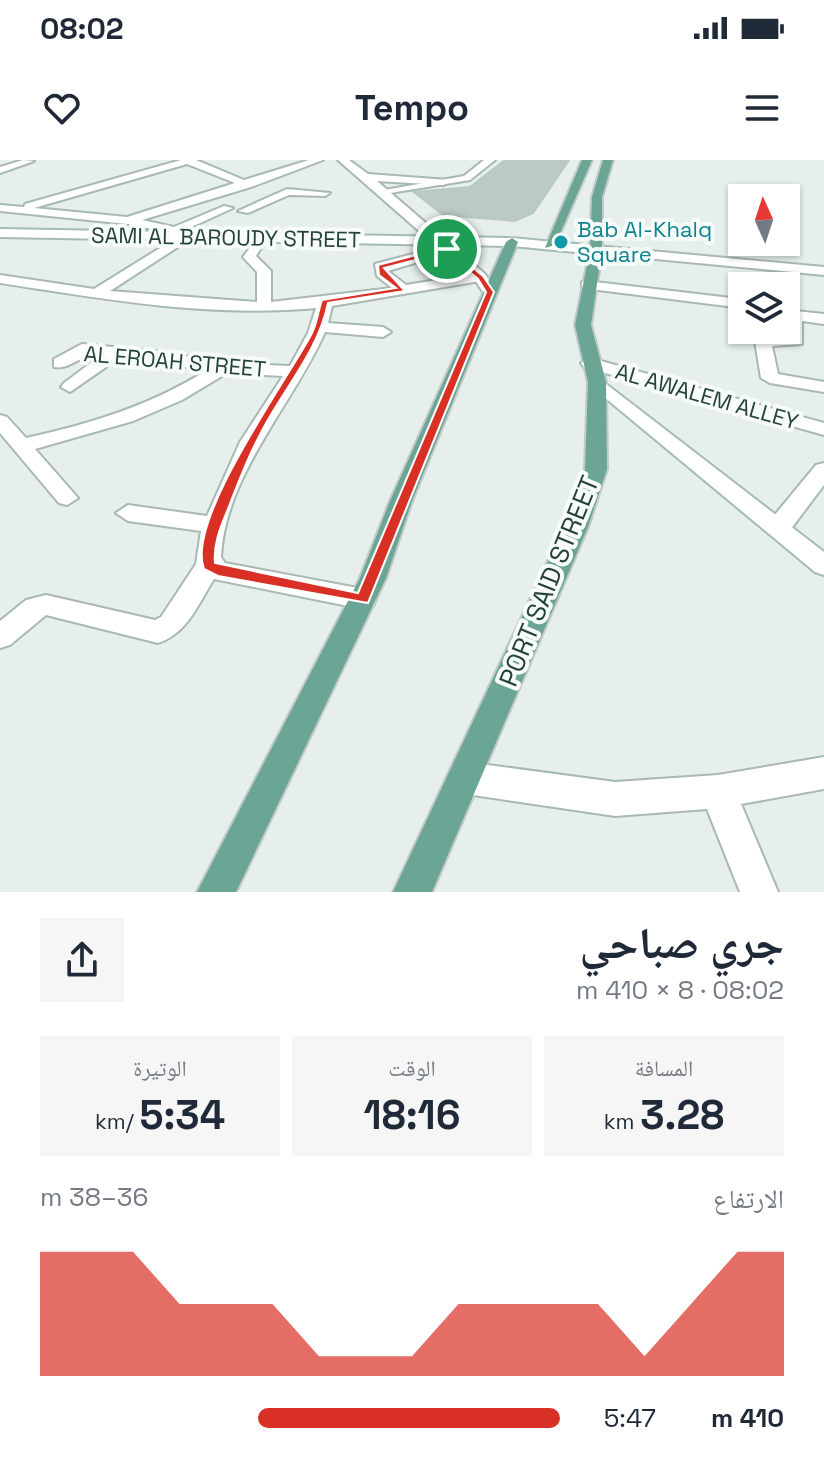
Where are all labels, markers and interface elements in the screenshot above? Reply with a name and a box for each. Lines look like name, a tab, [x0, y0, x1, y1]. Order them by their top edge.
text: 08:02	[40, 9, 124, 48]
text: Tempo	[355, 85, 469, 131]
icon: heart	[40, 86, 84, 130]
icon: menu	[740, 86, 784, 130]
north arrow	[728, 184, 800, 256]
map controls	[728, 184, 800, 344]
pin	[413, 215, 481, 283]
place label: Bab Al-Khalq Square	[577, 215, 712, 268]
street label: SAMI AL BAROUDY STREET	[91, 221, 361, 253]
icon: arrive	[425, 227, 469, 271]
marker: Bab Al-Khalq Square	[552, 233, 570, 251]
button: layers	[728, 272, 800, 344]
street label: AL EROAH STREET	[83, 339, 267, 383]
street label: AL AWALEM ALLEY	[612, 356, 802, 436]
street label: PORT SAID STREET	[491, 471, 607, 691]
text: جري صباحي	[579, 915, 784, 971]
button: share	[40, 918, 124, 1002]
text: 08:02 · 8 × 410 m	[576, 973, 784, 1007]
text: الوتيرة	[133, 1054, 187, 1082]
text: الوقت	[388, 1054, 436, 1082]
text: المسافة	[635, 1054, 693, 1082]
text: 5:34	[139, 1090, 225, 1141]
text: 18:16	[364, 1090, 460, 1141]
text: 3.28	[640, 1090, 724, 1141]
text: /km	[95, 1107, 139, 1135]
text: km	[604, 1107, 640, 1135]
text: 36–38 m	[40, 1180, 148, 1214]
text: الارتفاع	[713, 1182, 784, 1216]
text: 5:47	[604, 1401, 656, 1435]
text: 410 m	[711, 1401, 784, 1435]

